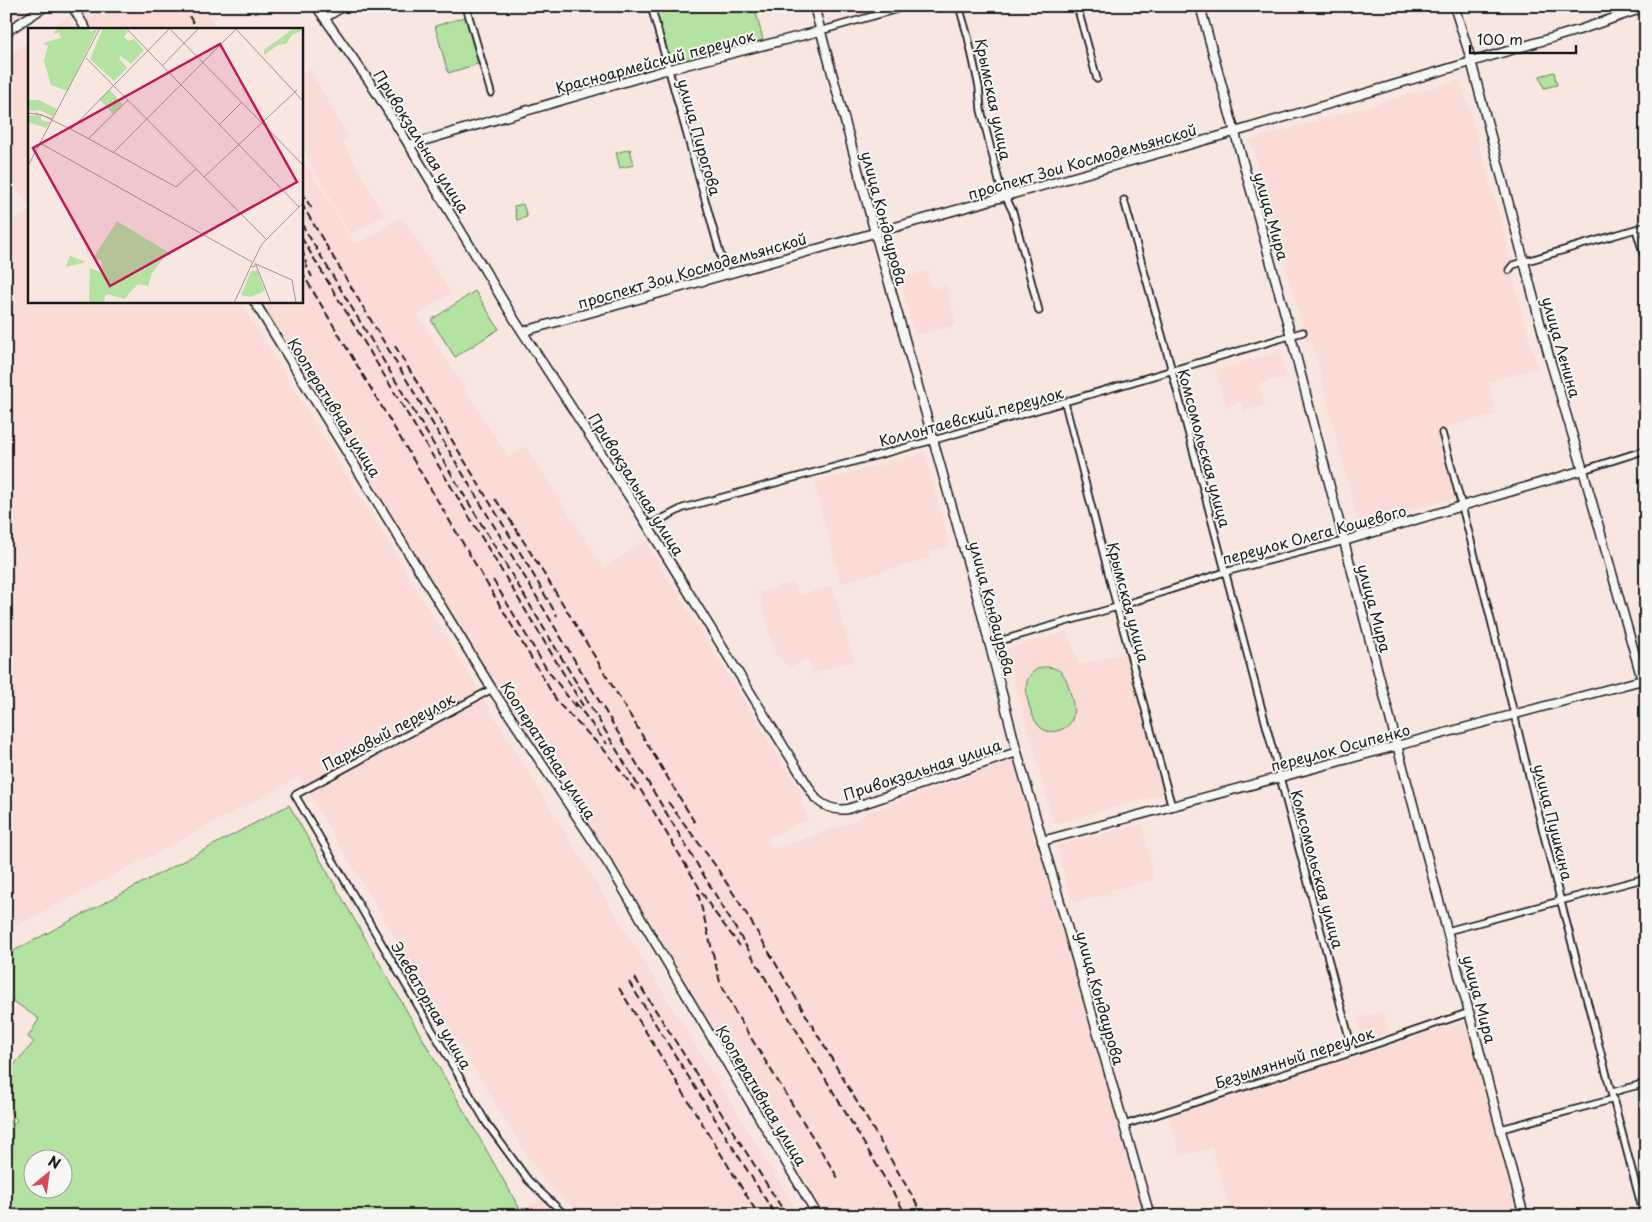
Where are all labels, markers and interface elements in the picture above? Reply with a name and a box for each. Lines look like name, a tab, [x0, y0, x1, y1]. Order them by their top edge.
scale bar	[1470, 22, 1576, 54]
street label: Красноармейский переулок	[553, 23, 757, 99]
text: 100 m	[1477, 27, 1523, 50]
inset map	[28, 28, 302, 302]
street label: Крымская улица	[970, 36, 1018, 163]
street label: Привокзальная улица	[369, 65, 476, 217]
street label: улица Пирогова	[672, 76, 728, 199]
street label: проспект Зои Космодемьянской	[965, 117, 1199, 205]
street label: улица Кондаурова	[856, 148, 914, 288]
street label: улица Мира	[1248, 169, 1296, 263]
street label: проспект Зои Космодемьянской	[575, 226, 809, 314]
street label: улица Ленина	[1537, 294, 1588, 401]
street label: Кооперативная улица	[283, 333, 388, 482]
street label: Комсомольская улица	[1173, 366, 1237, 530]
street label: Коллонтаевский переулок	[876, 380, 1066, 452]
street label: Привокзальная улица	[584, 408, 691, 560]
street label: переулок Олега Кошевого	[1219, 498, 1409, 570]
street label: улица Кондаурова	[964, 538, 1022, 678]
street label: Крымская улица	[1102, 539, 1156, 665]
street label: улица Мира	[1352, 561, 1398, 655]
street label: Кооперативная улица	[496, 676, 603, 824]
street label: Парковый переулок	[318, 686, 459, 776]
street label: переулок Осипенко	[1268, 717, 1412, 777]
street label: Привокзальная улица	[840, 732, 1004, 805]
street label: улица Пушкина	[1528, 761, 1580, 883]
street label: Комсомольская улица	[1286, 787, 1350, 951]
street label: улица Кондаурова	[1071, 928, 1131, 1068]
street label: Элеваторная улица	[386, 937, 478, 1074]
street label: улица Мира	[1457, 952, 1503, 1046]
street label: Кооперативная улица	[711, 1020, 814, 1170]
street label: Безымянный переулок	[1211, 1020, 1377, 1094]
north arrow	[22, 1150, 72, 1200]
text: N	[45, 1150, 64, 1174]

